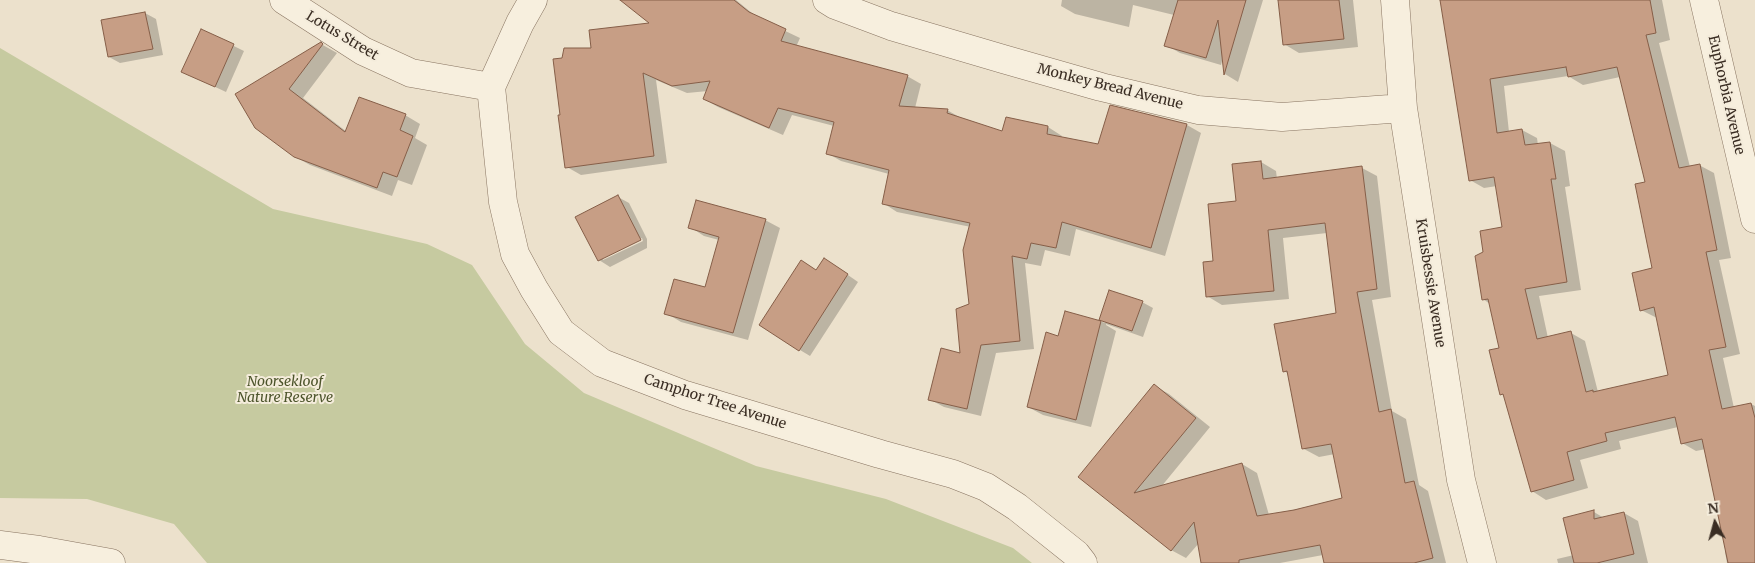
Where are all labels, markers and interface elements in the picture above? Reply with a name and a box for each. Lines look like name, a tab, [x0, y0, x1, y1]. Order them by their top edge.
street label: Lotus Street	[303, 8, 381, 64]
street label: Euphorbia Avenue	[1704, 34, 1748, 156]
street label: Monkey Bread Avenue	[1035, 61, 1185, 113]
street label: Kruisbessie Avenue	[1412, 217, 1448, 349]
street label: Camphor Tree Avenue	[642, 371, 788, 433]
park label: Noorsekloof Nature Reserve	[237, 374, 333, 407]
north arrow	[1690, 498, 1740, 548]
text: N	[1707, 499, 1720, 518]

